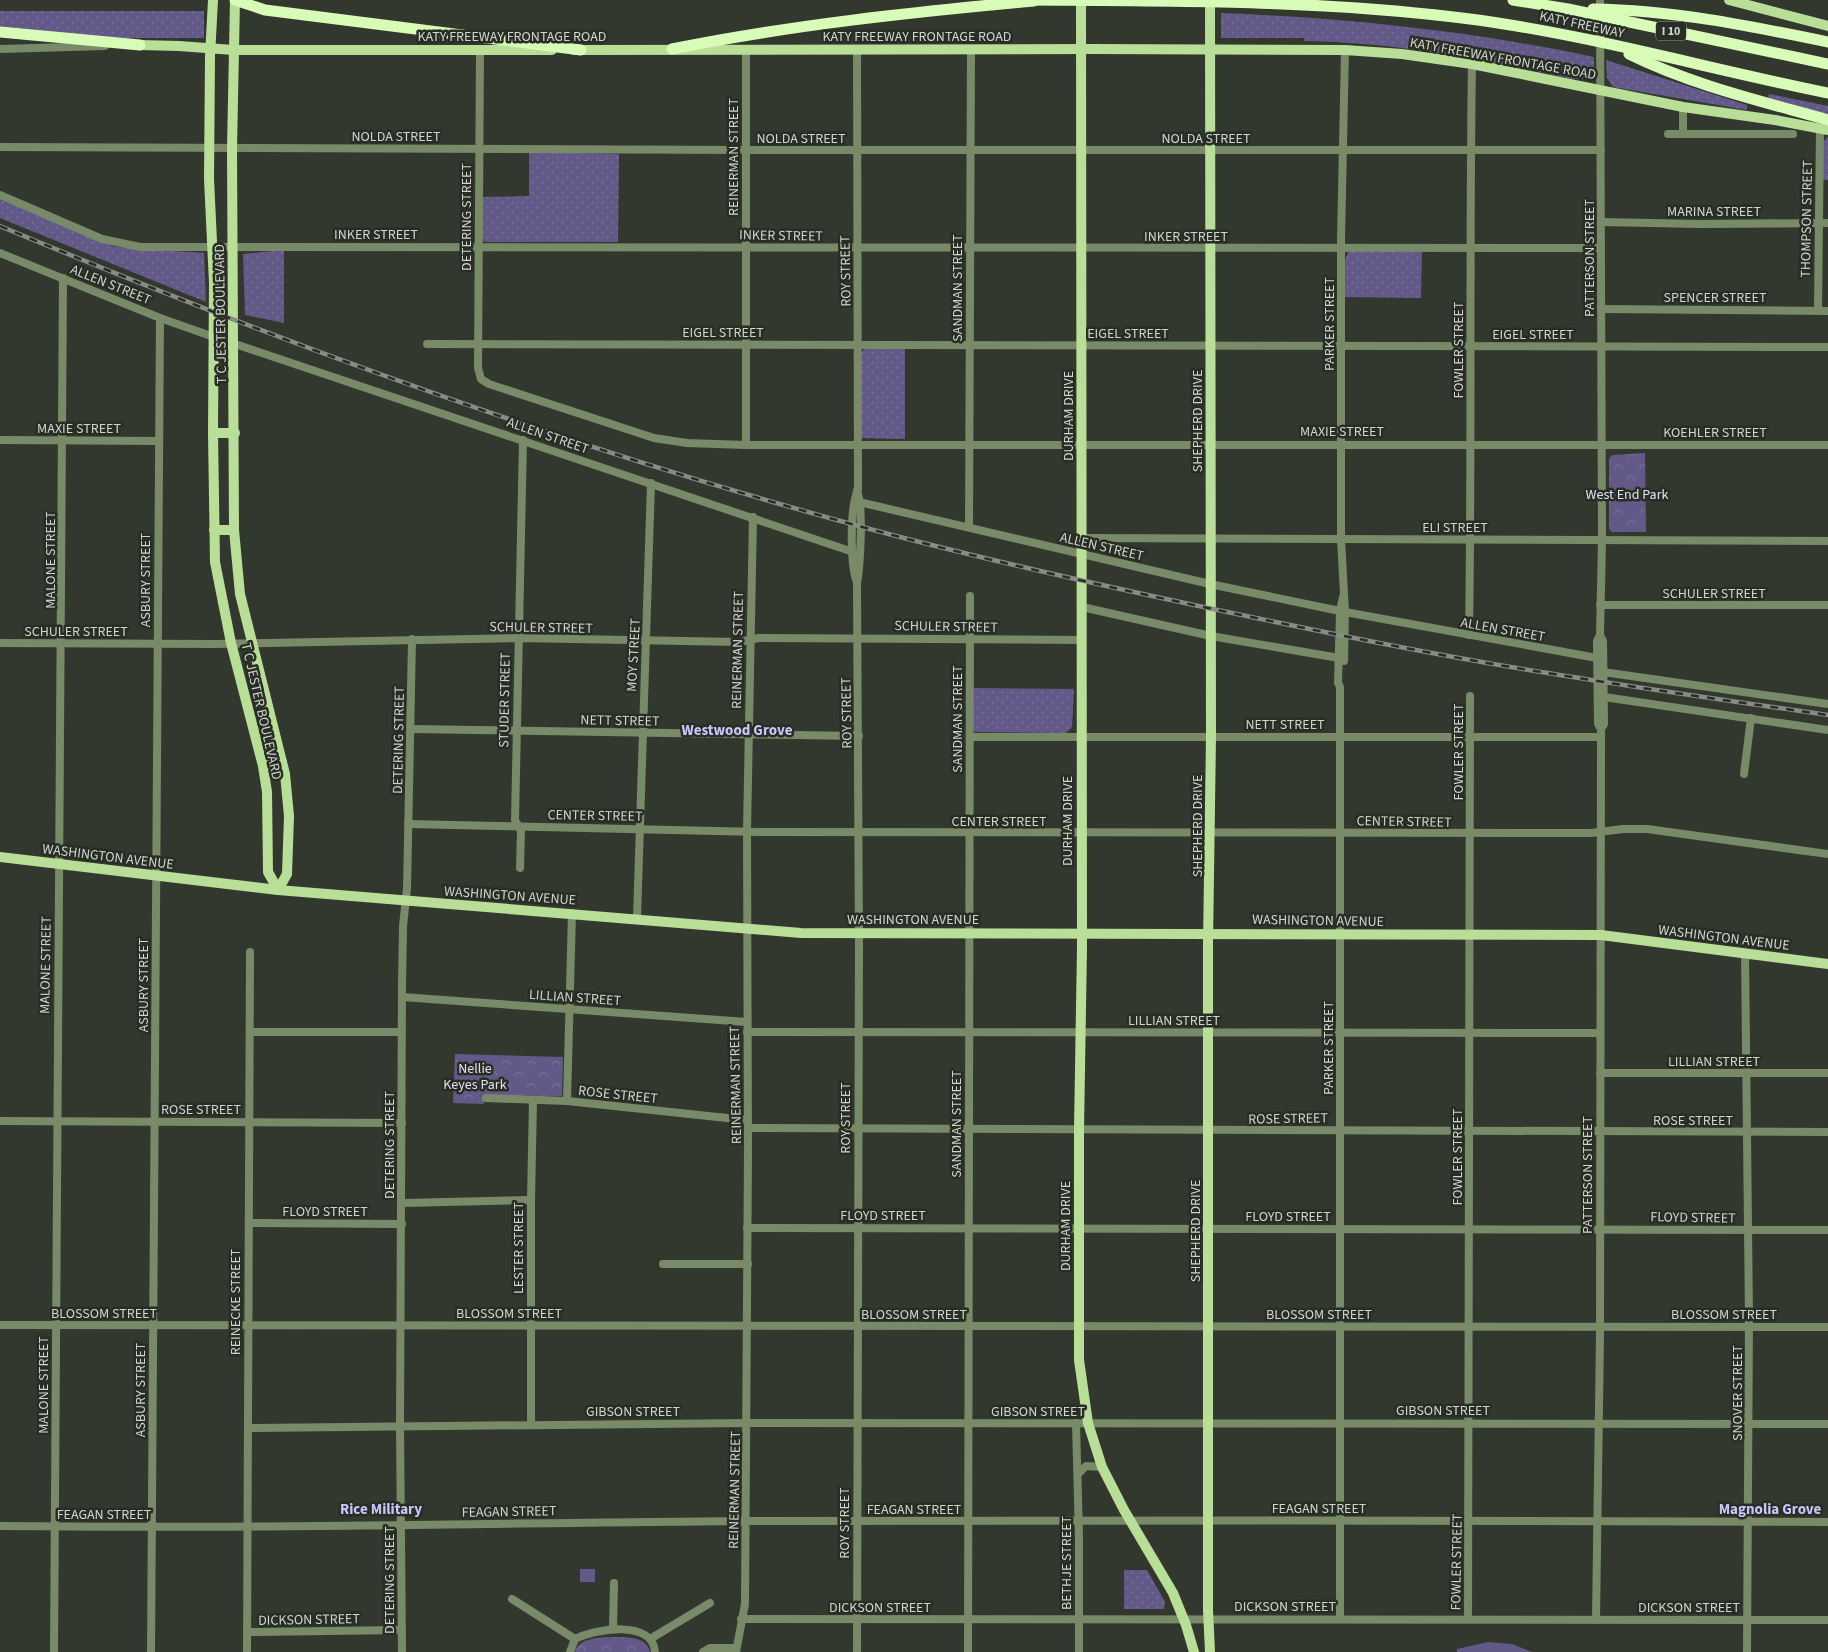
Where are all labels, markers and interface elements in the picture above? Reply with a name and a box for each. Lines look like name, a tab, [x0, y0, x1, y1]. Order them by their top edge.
street label: KATY FREEWAY	[1538, 6, 1626, 44]
road number: I 10	[1656, 22, 1686, 40]
street label: KATY FREEWAY FRONTAGE ROAD	[418, 27, 606, 47]
street label: KATY FREEWAY FRONTAGE ROAD	[823, 27, 1011, 47]
street label: KATY FREEWAY FRONTAGE ROAD	[1408, 33, 1598, 85]
street label: REINERMAN STREET	[724, 98, 744, 216]
street label: NOLDA STREET	[352, 127, 441, 147]
street label: NOLDA STREET	[757, 129, 846, 149]
street label: NOLDA STREET	[1162, 129, 1251, 149]
street label: THOMPSON STREET	[1796, 160, 1818, 278]
street label: DETERING STREET	[457, 163, 477, 271]
street label: PATTERSON STREET	[1580, 199, 1600, 317]
street label: MARINA STREET	[1667, 202, 1761, 222]
street label: INKER STREET	[334, 225, 418, 245]
street label: INKER STREET	[739, 225, 824, 247]
street label: INKER STREET	[1144, 227, 1228, 247]
street label: SANDMAN STREET	[948, 234, 968, 342]
street label: ROY STREET	[835, 235, 857, 307]
street label: T C JESTER BOULEVARD	[210, 244, 232, 384]
street label: ALLEN STREET	[67, 260, 154, 310]
street label: PARKER STREET	[1320, 277, 1340, 371]
street label: SPENCER STREET	[1664, 288, 1767, 308]
street label: FOWLER STREET	[1449, 301, 1469, 398]
street label: EIGEL STREET	[682, 323, 764, 343]
street label: EIGEL STREET	[1087, 324, 1169, 344]
street label: EIGEL STREET	[1492, 325, 1574, 345]
street label: SHEPHERD DRIVE	[1188, 370, 1208, 472]
street label: DURHAM DRIVE	[1059, 371, 1079, 461]
street label: ALLEN STREET	[504, 413, 592, 459]
street label: MAXIE STREET	[37, 419, 121, 439]
street label: MAXIE STREET	[1300, 422, 1384, 442]
street label: KOEHLER STREET	[1663, 423, 1767, 443]
park label: West End Park	[1586, 485, 1668, 505]
street label: MALONE STREET	[41, 511, 61, 609]
street label: ELI STREET	[1422, 518, 1488, 538]
street label: ALLEN STREET	[1058, 528, 1146, 566]
street label: ASBURY STREET	[136, 532, 156, 627]
street label: SCHULER STREET	[1662, 584, 1766, 604]
street label: REINERMAN STREET	[727, 590, 749, 709]
street label: ALLEN STREET	[1459, 613, 1547, 647]
street label: SCHULER STREET	[894, 616, 998, 638]
street label: SCHULER STREET	[489, 617, 593, 639]
street label: MOY STREET	[622, 617, 646, 692]
street label: SCHULER STREET	[24, 622, 128, 642]
street label: T C JESTER BOULEVARD	[236, 641, 287, 782]
street label: STUDER STREET	[494, 652, 516, 748]
street label: SANDMAN STREET	[948, 665, 968, 773]
street label: ROY STREET	[836, 677, 858, 749]
street label: DETERING STREET	[388, 685, 410, 794]
street label: FOWLER STREET	[1449, 703, 1469, 800]
street label: NETT STREET	[580, 710, 660, 732]
street label: NETT STREET	[1245, 715, 1325, 735]
district label: Westwood Grove	[682, 720, 793, 741]
street label: SHEPHERD DRIVE	[1188, 775, 1208, 877]
street label: DURHAM DRIVE	[1058, 776, 1078, 866]
street label: CENTER STREET	[547, 805, 643, 827]
street label: CENTER STREET	[1356, 811, 1452, 833]
street label: CENTER STREET	[951, 812, 1047, 832]
street label: WASHINGTON AVENUE	[41, 839, 175, 875]
street label: WASHINGTON AVENUE	[443, 881, 577, 911]
street label: WASHINGTON AVENUE	[847, 910, 979, 930]
street label: WASHINGTON AVENUE	[1252, 910, 1384, 932]
street label: MALONE STREET	[35, 916, 57, 1014]
street label: WASHINGTON AVENUE	[1657, 920, 1791, 956]
street label: ASBURY STREET	[134, 937, 154, 1032]
street label: LILLIAN STREET	[528, 985, 622, 1011]
street label: PARKER STREET	[1319, 1001, 1339, 1095]
street label: LILLIAN STREET	[1128, 1011, 1221, 1031]
street label: REINERMAN STREET	[725, 1025, 747, 1144]
street label: LILLIAN STREET	[1668, 1052, 1761, 1072]
park label: Nellie Keyes Park	[443, 1059, 507, 1095]
street label: SANDMAN STREET	[947, 1070, 967, 1178]
street label: ROSE STREET	[577, 1081, 659, 1109]
street label: ROY STREET	[836, 1082, 856, 1154]
street label: DETERING STREET	[380, 1091, 400, 1199]
street label: ROSE STREET	[161, 1100, 241, 1120]
street label: ROSE STREET	[1248, 1108, 1329, 1130]
street label: FOWLER STREET	[1448, 1108, 1468, 1205]
street label: ROSE STREET	[1653, 1111, 1733, 1131]
street label: PATTERSON STREET	[1578, 1116, 1598, 1234]
street label: SHEPHERD DRIVE	[1186, 1180, 1206, 1282]
street label: DURHAM DRIVE	[1056, 1181, 1076, 1271]
street label: FLOYD STREET	[282, 1202, 368, 1222]
street label: LESTER STREET	[509, 1202, 529, 1294]
street label: FLOYD STREET	[840, 1206, 926, 1226]
street label: FLOYD STREET	[1245, 1207, 1331, 1227]
street label: FLOYD STREET	[1650, 1207, 1736, 1229]
street label: REINECKE STREET	[226, 1248, 246, 1355]
street label: BLOSSOM STREET	[51, 1304, 157, 1324]
street label: BLOSSOM STREET	[456, 1304, 562, 1324]
street label: BLOSSOM STREET	[861, 1305, 967, 1325]
street label: BLOSSOM STREET	[1266, 1305, 1372, 1325]
street label: BLOSSOM STREET	[1671, 1305, 1777, 1325]
street label: MALONE STREET	[34, 1336, 54, 1434]
street label: ASBURY STREET	[131, 1342, 151, 1437]
street label: SNOVER STREET	[1728, 1345, 1748, 1441]
street label: GIBSON STREET	[1396, 1401, 1490, 1421]
street label: GIBSON STREET	[586, 1402, 680, 1422]
street label: GIBSON STREET	[991, 1402, 1085, 1422]
street label: REINERMAN STREET	[724, 1430, 746, 1549]
street label: ROY STREET	[835, 1487, 855, 1559]
district label: Rice Military	[340, 1499, 422, 1520]
street label: FEAGAN STREET	[1272, 1499, 1367, 1519]
district label: Magnolia Grove	[1719, 1499, 1822, 1520]
street label: FEAGAN STREET	[867, 1500, 962, 1520]
street label: FEAGAN STREET	[461, 1501, 557, 1523]
street label: FEAGAN STREET	[57, 1505, 152, 1525]
street label: FOWLER STREET	[1446, 1513, 1468, 1611]
street label: BETHJE STREET	[1057, 1515, 1077, 1610]
street label: DETERING STREET	[380, 1526, 400, 1634]
street label: DICKSON STREET	[1234, 1597, 1336, 1617]
street label: DICKSON STREET	[829, 1598, 931, 1618]
street label: DICKSON STREET	[1638, 1598, 1740, 1618]
street label: DICKSON STREET	[258, 1609, 361, 1631]

